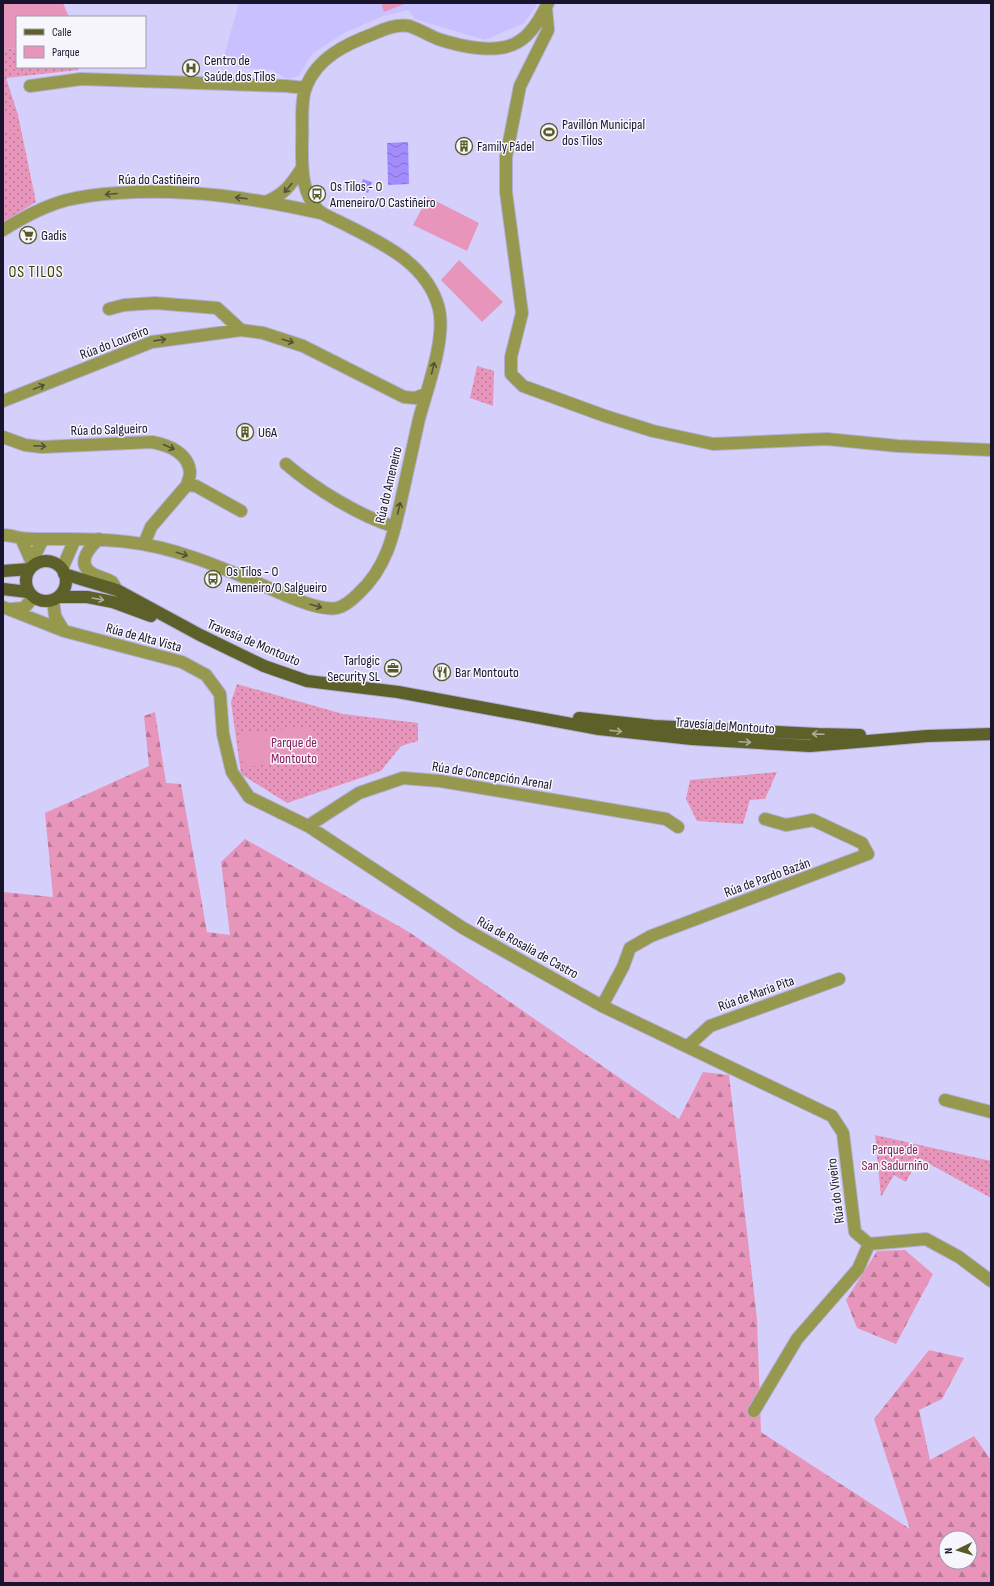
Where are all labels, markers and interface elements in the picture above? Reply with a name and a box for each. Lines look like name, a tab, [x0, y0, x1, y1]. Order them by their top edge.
legend	[16, 16, 146, 68]
text: Calle	[52, 25, 72, 40]
text: Parque	[52, 45, 80, 60]
place label: Centro de Saúde dos Tilos	[204, 52, 276, 85]
hospital icon: Centro de Saúde dos Tilos	[181, 58, 201, 78]
place label: Pavillón Municipal dos Tilos	[562, 116, 645, 149]
sports icon: Pavillón Municipal dos Tilos	[539, 122, 559, 142]
building icon: Family Pádel	[454, 136, 474, 156]
place label: Family Pádel	[477, 138, 534, 155]
street label: Rúa do Castiñeiro	[118, 171, 200, 188]
place label: Os Tilos - O Ameneiro/O Castiñeiro	[329, 178, 436, 211]
one-way arrow	[283, 182, 292, 193]
bus stop icon: Os Tilos - O Ameneiro/O Castiñeiro	[307, 184, 327, 204]
one-way arrow	[105, 190, 118, 197]
one-way arrow	[235, 194, 248, 202]
supermarket icon: Gadis	[18, 225, 38, 245]
place label: Gadis	[41, 227, 67, 244]
district label: OS TILOS	[8, 263, 64, 282]
street label: Rúa do Loureiro	[77, 322, 151, 363]
one-way arrow	[153, 336, 166, 344]
one-way arrow	[282, 338, 295, 345]
one-way arrow	[430, 362, 437, 375]
one-way arrow	[33, 383, 45, 390]
street label: Rúa do Salgueiro	[70, 420, 148, 439]
building icon: U6A	[235, 422, 255, 442]
place label: U6A	[258, 424, 278, 441]
one-way arrow	[33, 443, 46, 450]
one-way arrow	[163, 443, 175, 451]
street label: Rúa do Ameneiro	[371, 445, 406, 525]
one-way arrow	[395, 502, 403, 515]
one-way arrow	[175, 551, 188, 558]
place label: Os Tilos - O Ameneiro/O Salgueiro	[225, 563, 327, 596]
bus stop icon: Os Tilos - O Ameneiro/O Salgueiro	[203, 569, 223, 589]
one-way arrow	[91, 596, 104, 604]
one-way arrow	[309, 602, 322, 610]
street label: Travesía de Montouto	[205, 615, 303, 670]
street label: Rúa de Alta Vista	[104, 619, 184, 656]
place label: Tarlogic Security SL	[327, 652, 380, 685]
office icon: Tarlogic Security SL	[383, 658, 403, 678]
restaurant icon: Bar Montouto	[432, 662, 452, 682]
place label: Bar Montouto	[455, 664, 519, 681]
street label: Travesía de Montouto	[675, 714, 775, 737]
one-way arrow	[609, 727, 622, 734]
one-way arrow	[812, 730, 825, 738]
park label: Parque de Montouto	[271, 734, 317, 767]
one-way arrow	[738, 739, 751, 746]
street label: Rúa de Concepción Arenal	[431, 758, 553, 793]
street label: Rúa de Pardo Bazán	[722, 854, 813, 901]
street label: Rúa de Rosalía de Castro	[474, 912, 582, 982]
street label: Rúa de María Pita	[716, 972, 797, 1015]
park label: Parque de San Sadurniño	[861, 1141, 929, 1174]
street label: Rúa do Viveiro	[823, 1157, 848, 1225]
north arrow	[938, 1530, 978, 1570]
text: N	[942, 1547, 955, 1554]

